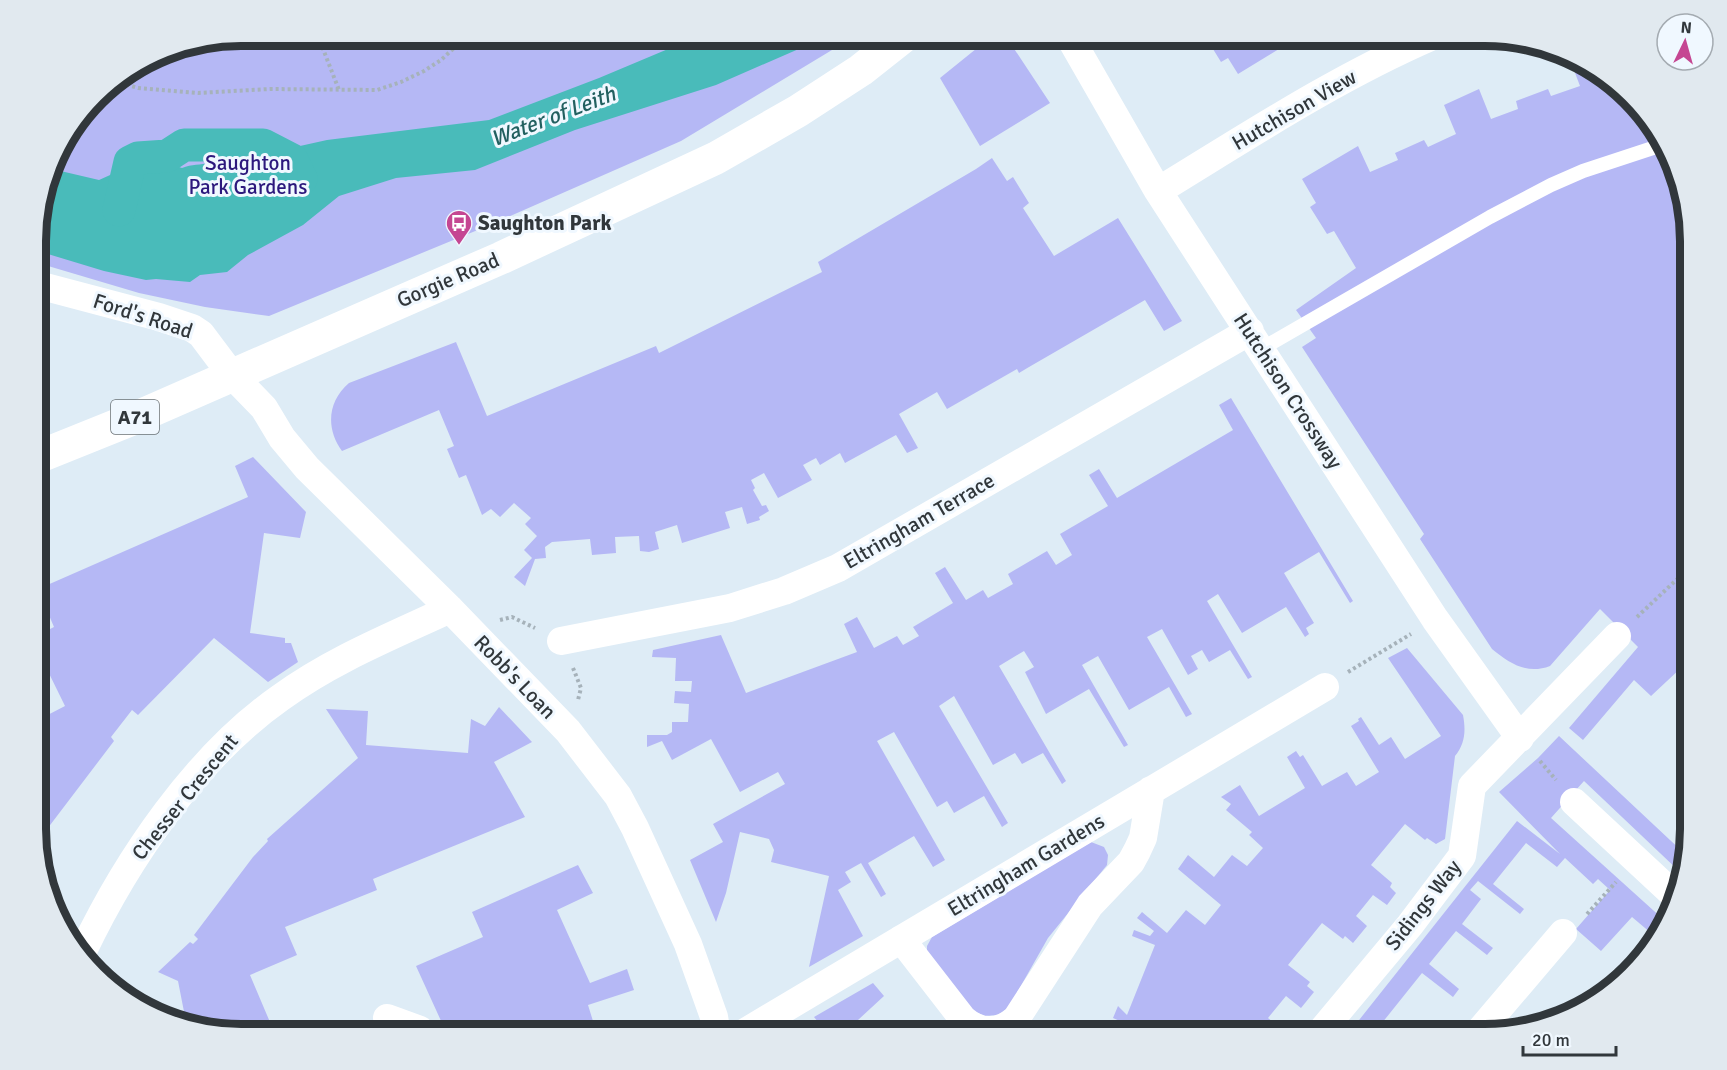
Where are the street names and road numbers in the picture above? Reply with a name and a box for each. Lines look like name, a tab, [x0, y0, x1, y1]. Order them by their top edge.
street label: Hutchison View	[1227, 64, 1361, 156]
street label: Gorgie Road	[393, 247, 503, 313]
street label: Ford's Road	[90, 288, 196, 344]
street label: Hutchison Crossway	[1228, 308, 1348, 474]
road number: A71	[111, 400, 159, 434]
street label: Eltringham Terrace	[839, 467, 999, 575]
street label: Robb's Loan	[468, 629, 562, 725]
street label: Chesser Crescent	[126, 729, 244, 865]
street label: Eltringham Gardens	[943, 808, 1109, 922]
street label: Sidings Way	[1380, 854, 1467, 955]

